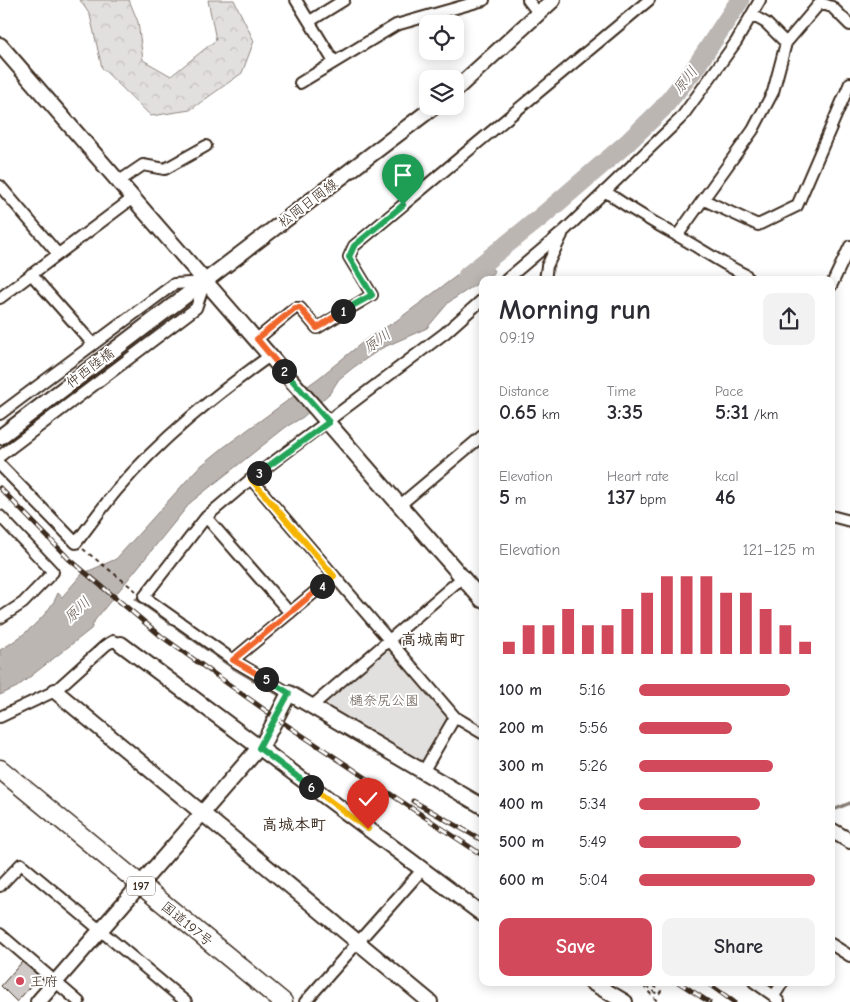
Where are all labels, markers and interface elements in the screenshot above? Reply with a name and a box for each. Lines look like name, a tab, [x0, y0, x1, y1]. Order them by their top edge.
map controls	[419, 15, 464, 115]
button: locate	[419, 15, 464, 60]
water label: 原川	[669, 63, 701, 97]
button: layers	[419, 70, 464, 115]
pin	[382, 154, 424, 205]
icon: arrive	[389, 161, 417, 189]
street label: 松岡日岡線	[275, 175, 341, 231]
button: share	[763, 293, 815, 345]
text: Morning run	[499, 294, 651, 326]
pin: 1	[330, 298, 356, 324]
text: 1	[341, 303, 346, 320]
water label: 原川	[360, 325, 394, 357]
text: 09:19	[499, 329, 535, 347]
street label: 仲西陸橋	[63, 344, 117, 392]
pin: 2	[272, 358, 296, 384]
text: 2	[281, 363, 288, 380]
text: Distance	[499, 383, 549, 400]
text: Time	[607, 383, 636, 400]
text: Pace	[715, 383, 743, 400]
text: 0.65	[499, 400, 537, 424]
text: 3:35	[607, 400, 643, 424]
text: 5:31	[715, 400, 749, 424]
text: km	[537, 406, 560, 423]
text: /km	[749, 406, 778, 423]
pin: 3	[246, 460, 272, 486]
text: 3	[256, 465, 263, 482]
text: Elevation	[499, 468, 553, 485]
text: Heart rate	[607, 468, 669, 485]
text: kcal	[715, 468, 739, 485]
text: 5	[499, 485, 510, 509]
text: 137	[607, 485, 635, 509]
text: 46	[715, 485, 736, 509]
text: m	[510, 491, 526, 508]
text: bpm	[635, 491, 666, 508]
text: Elevation	[499, 541, 560, 559]
text: 121–125 m	[742, 541, 815, 559]
pin: 4	[310, 574, 334, 598]
text: 4	[319, 578, 326, 595]
water label: 原川	[60, 593, 94, 627]
district label: 高城南町	[401, 631, 465, 649]
pin: 5	[254, 666, 278, 692]
text: 5	[263, 671, 270, 688]
text: 100 m	[499, 681, 542, 699]
text: 5:16	[579, 681, 606, 699]
park label: 樋奈尻公園	[349, 692, 419, 709]
text: 200 m	[499, 719, 544, 737]
text: 5:56	[579, 719, 608, 737]
text: 300 m	[499, 757, 544, 775]
text: 5:26	[579, 757, 608, 775]
pin: 6	[298, 774, 324, 800]
pin	[347, 778, 389, 829]
text: 6	[308, 779, 315, 796]
icon: check	[354, 785, 382, 813]
text: 400 m	[499, 795, 543, 813]
text: 5:34	[579, 795, 606, 813]
district label: 高城本町	[262, 816, 326, 834]
text: 500 m	[499, 833, 544, 851]
text: 5:49	[579, 833, 607, 851]
text: 600 m	[499, 871, 544, 889]
text: 5:04	[579, 871, 608, 889]
road number: 197	[127, 876, 155, 896]
street label: 国道197号	[158, 898, 216, 950]
button: Save	[499, 918, 652, 976]
button: Share	[662, 918, 815, 976]
place label: 王府	[30, 973, 58, 990]
marker: 王府	[14, 975, 26, 987]

